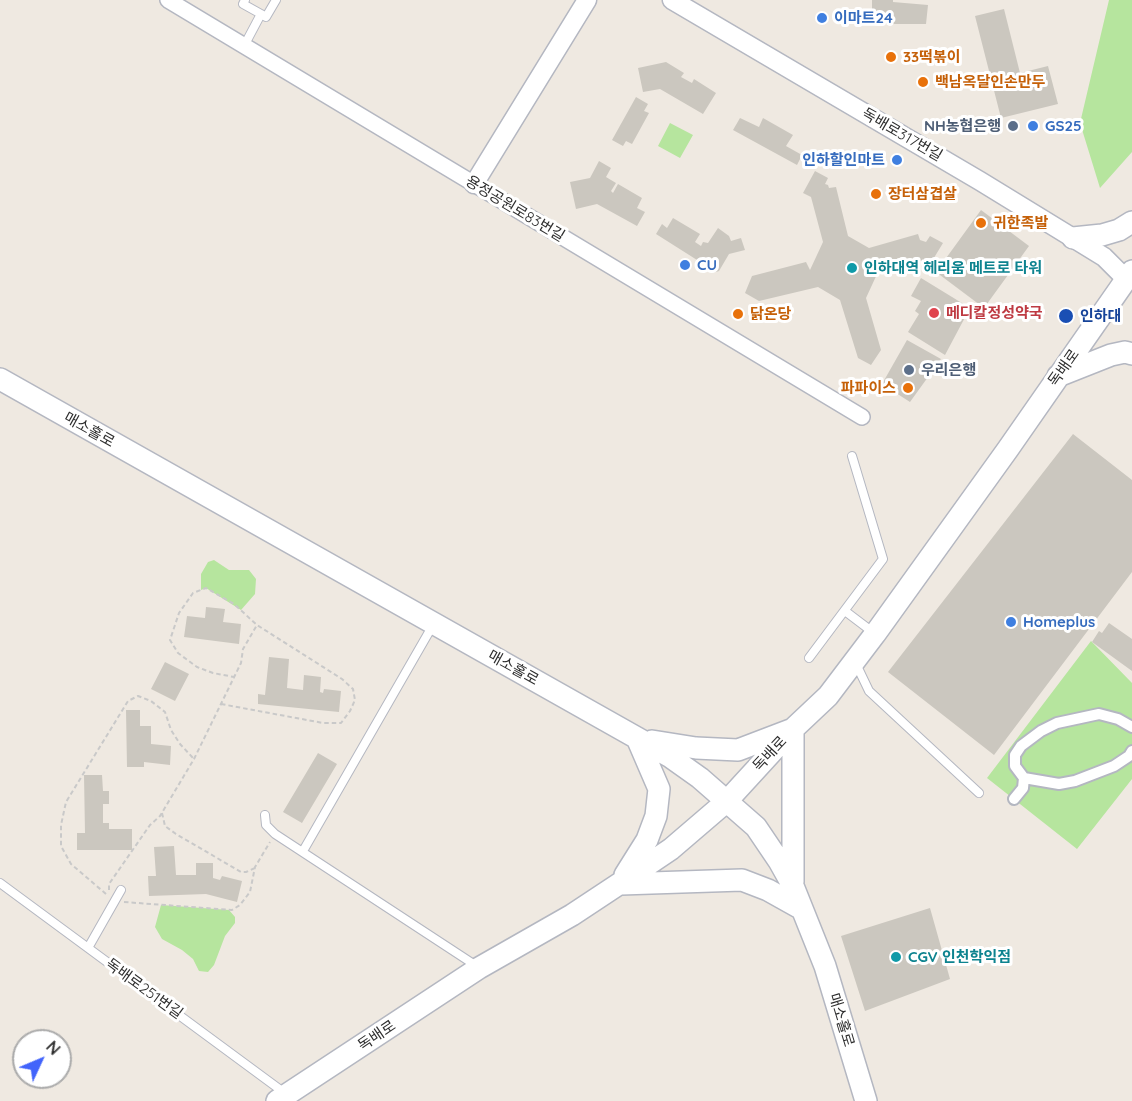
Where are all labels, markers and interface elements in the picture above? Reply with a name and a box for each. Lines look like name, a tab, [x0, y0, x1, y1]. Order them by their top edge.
place label: 이마트24	[834, 9, 893, 27]
marker: 이마트24	[815, 11, 829, 25]
place label: 33떡볶이	[903, 48, 961, 66]
marker: 33떡볶이	[884, 50, 898, 64]
place label: 백남옥달인손만두	[935, 73, 1045, 91]
marker: 백남옥달인손만두	[916, 75, 930, 89]
street label: 독배로317번길	[858, 105, 946, 165]
place label: NH농협은행	[924, 117, 1001, 135]
place label: GS25	[1045, 117, 1082, 135]
marker: NH농협은행	[1006, 119, 1020, 133]
marker: GS25	[1026, 119, 1040, 133]
place label: 인하할인마트	[802, 151, 885, 169]
marker: 인하할인마트	[890, 153, 904, 167]
street label: 용정공원로83번길	[462, 172, 568, 246]
place label: 장터삼겹살	[888, 185, 957, 203]
marker: 장터삼겹살	[869, 187, 883, 201]
place label: 귀한족발	[993, 214, 1048, 232]
marker: 귀한족발	[974, 216, 988, 230]
place label: CU	[697, 256, 717, 274]
marker: CU	[678, 258, 692, 272]
place label: 인하대역 헤리움 메트로 타워	[864, 259, 1042, 277]
marker: 인하대역 헤리움 메트로 타워	[845, 261, 859, 275]
place label: 메디칼정성약국	[946, 304, 1043, 322]
place label: 닭온당	[750, 305, 791, 323]
marker: 메디칼정성약국	[927, 306, 941, 320]
marker: 닭온당	[731, 307, 745, 321]
marker: 인하대	[1057, 307, 1075, 325]
place label: 인하대	[1080, 307, 1121, 325]
street label: 독배로	[1045, 346, 1083, 390]
place label: 우리은행	[921, 361, 976, 379]
marker: 우리은행	[902, 363, 916, 377]
place label: 파파이스	[841, 379, 896, 397]
marker: 파파이스	[901, 381, 915, 395]
street label: 매소홀로	[60, 409, 118, 451]
place label: Homeplus	[1023, 613, 1095, 631]
marker: Homeplus	[1004, 615, 1018, 629]
street label: 매소홀로	[484, 647, 542, 689]
street label: 독배로	[749, 733, 791, 775]
place label: CGV 인천학익점	[908, 948, 1011, 966]
marker: CGV 인천학익점	[889, 950, 903, 964]
street label: 독배로251번길	[102, 955, 186, 1023]
street label: 매소홀로	[824, 991, 858, 1049]
street label: 독배로	[355, 1017, 399, 1055]
north arrow	[12, 1029, 72, 1089]
text: N	[42, 1037, 65, 1059]

